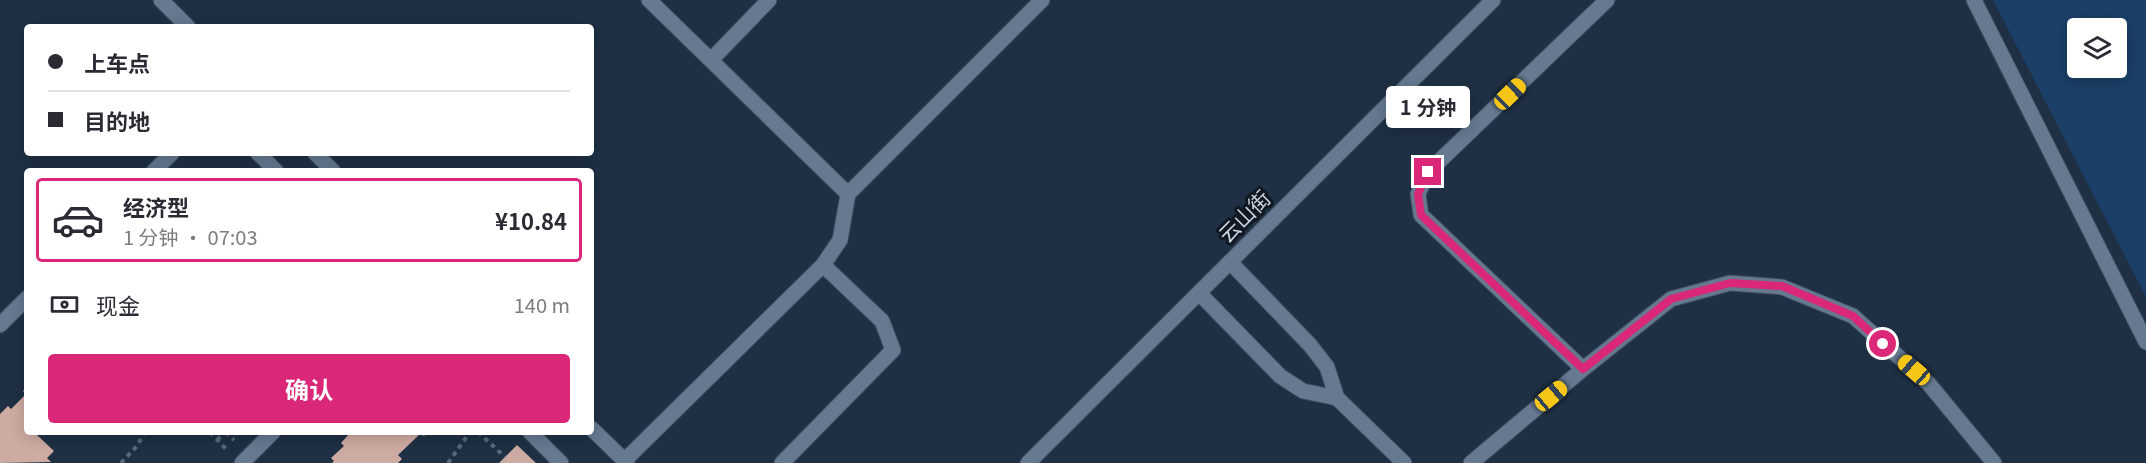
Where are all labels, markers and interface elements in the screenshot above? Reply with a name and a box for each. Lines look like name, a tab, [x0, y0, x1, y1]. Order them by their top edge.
map controls	[2067, 18, 2127, 78]
button: layers	[2067, 18, 2127, 78]
text: 上车点	[84, 46, 150, 78]
car	[1491, 75, 1529, 113]
callout: 1 分钟	[1386, 85, 1470, 127]
text: 1 分钟	[1400, 92, 1456, 121]
text: 目的地	[84, 104, 150, 136]
route end	[1414, 158, 1441, 185]
street label: 云山街	[1211, 183, 1276, 248]
text: 经济型	[123, 190, 189, 222]
icon: car	[51, 193, 105, 247]
text: ¥10.84	[495, 204, 567, 236]
text: 1 分钟 · 07:03	[123, 222, 258, 251]
icon: cash	[48, 288, 81, 321]
text: 现金	[96, 288, 140, 320]
text: 140 m	[514, 290, 570, 319]
route start	[1869, 330, 1896, 357]
car	[1895, 351, 1933, 389]
button: 确认	[48, 354, 570, 423]
car	[1531, 378, 1571, 414]

